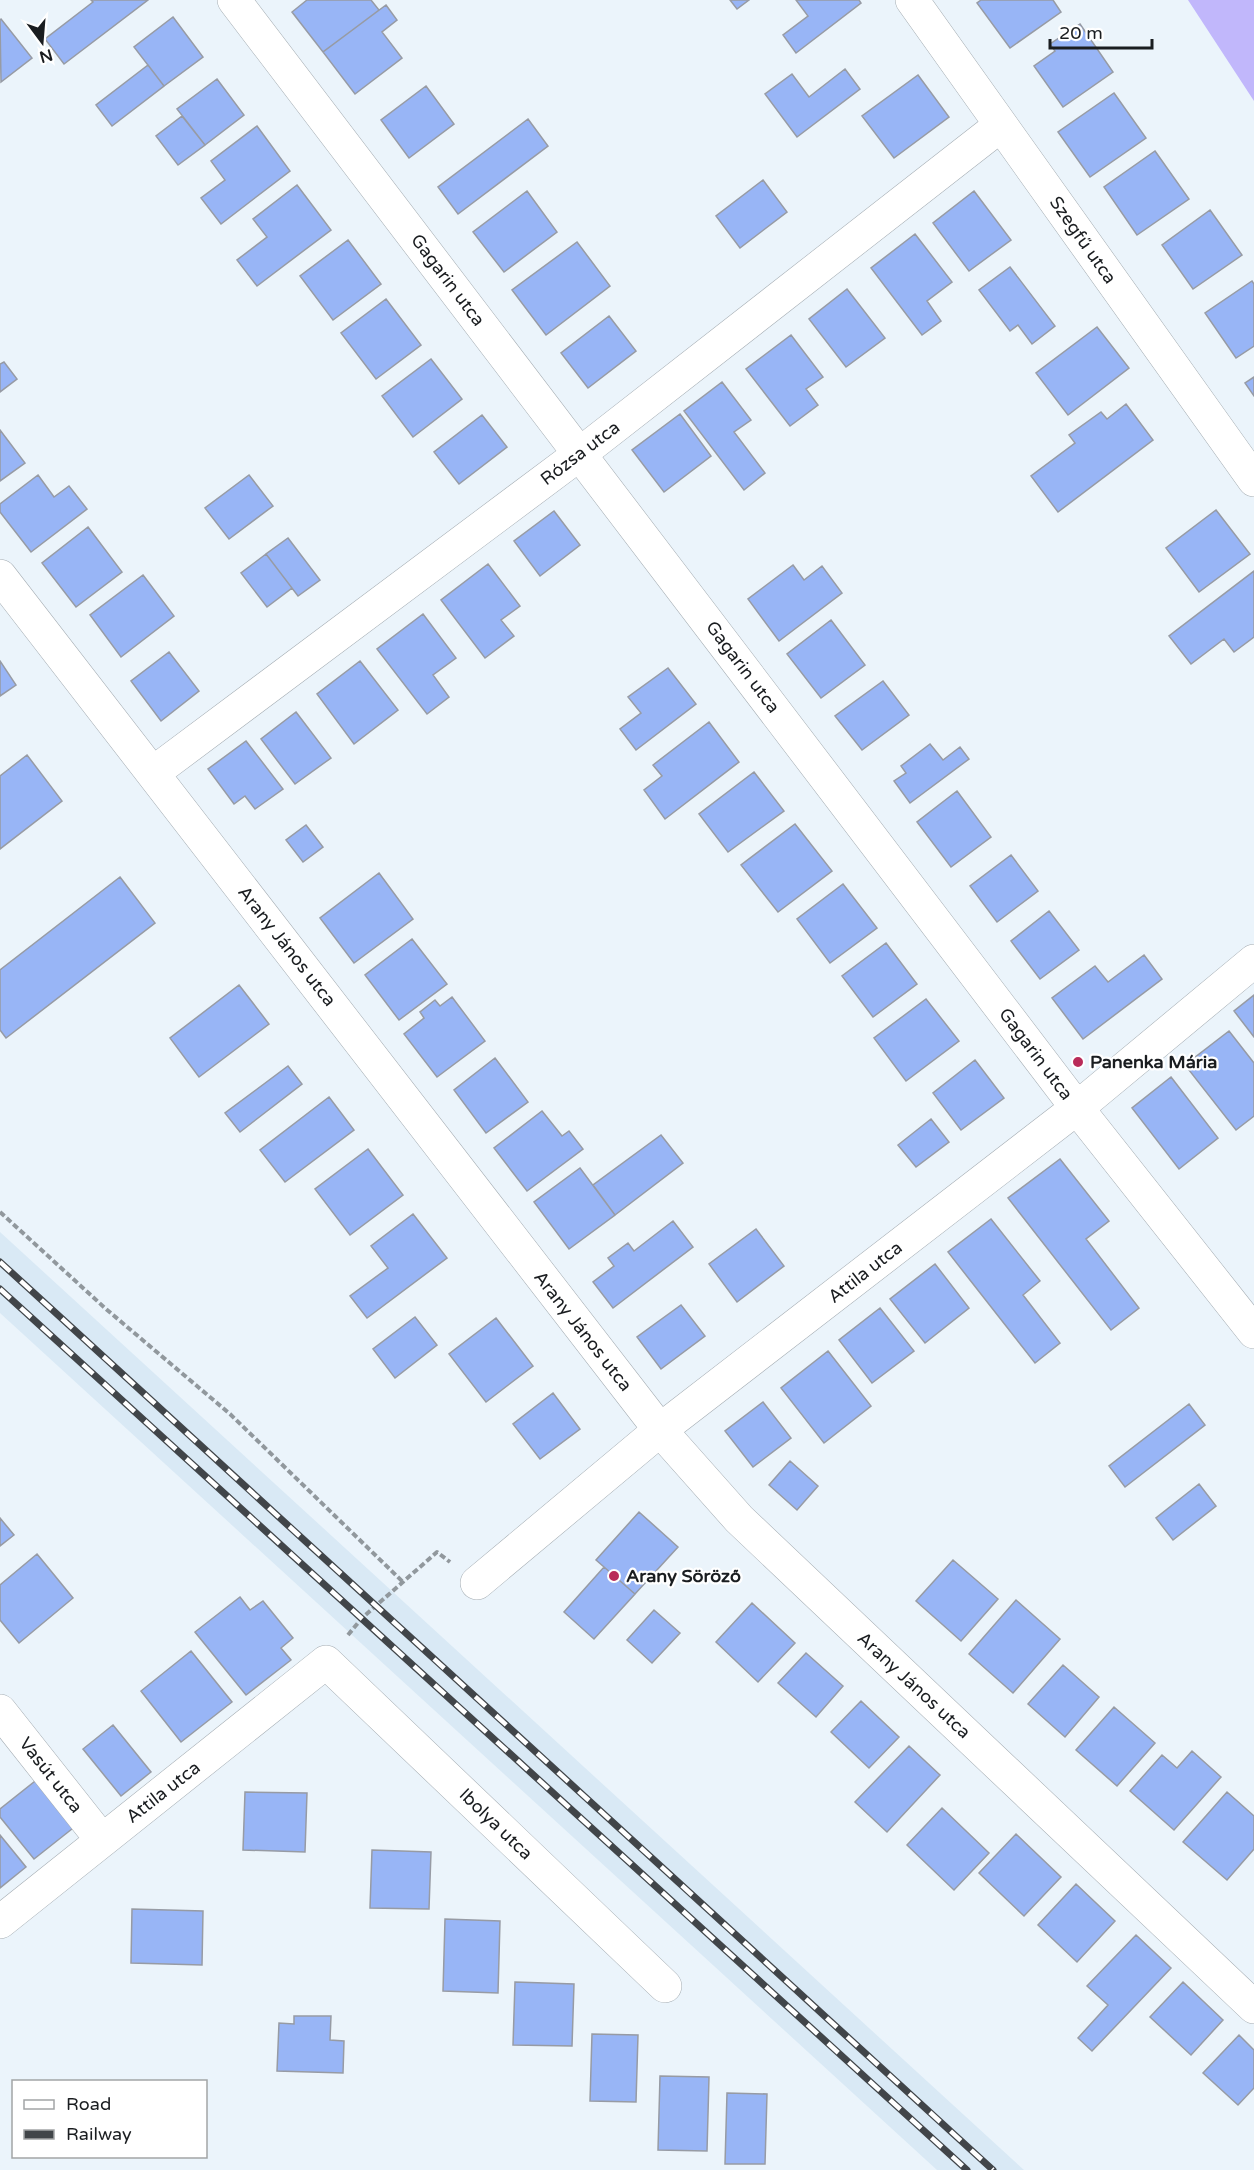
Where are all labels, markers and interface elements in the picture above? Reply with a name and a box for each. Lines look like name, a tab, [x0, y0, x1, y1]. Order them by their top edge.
north arrow	[12, 12, 72, 72]
scale bar	[1050, 12, 1152, 50]
text: 20 m	[1059, 22, 1103, 44]
text: N	[37, 44, 55, 67]
street label: Szegfű utca	[1045, 192, 1121, 288]
street label: Gagarin utca	[406, 230, 490, 330]
street label: Rózsa utca	[536, 416, 624, 490]
street label: Gagarin utca	[701, 617, 785, 717]
street label: Arany János utca	[233, 881, 341, 1011]
street label: Gagarin utca	[994, 1004, 1078, 1104]
place label: Panenka Mária	[1090, 1051, 1217, 1073]
marker: Panenka Mária	[1071, 1055, 1085, 1069]
street label: Attila utca	[824, 1236, 906, 1308]
street label: Arany János utca	[529, 1266, 637, 1396]
place label: Arany Söröző	[626, 1565, 741, 1587]
marker: Arany Söröző	[607, 1569, 621, 1583]
street label: Arany János utca	[853, 1627, 975, 1743]
street label: Vasút utca	[15, 1733, 87, 1817]
street label: Attila utca	[122, 1756, 204, 1828]
street label: Ibolya utca	[455, 1784, 537, 1864]
legend	[12, 2080, 207, 2158]
text: Road	[66, 2093, 111, 2115]
text: Railway	[66, 2123, 132, 2145]

